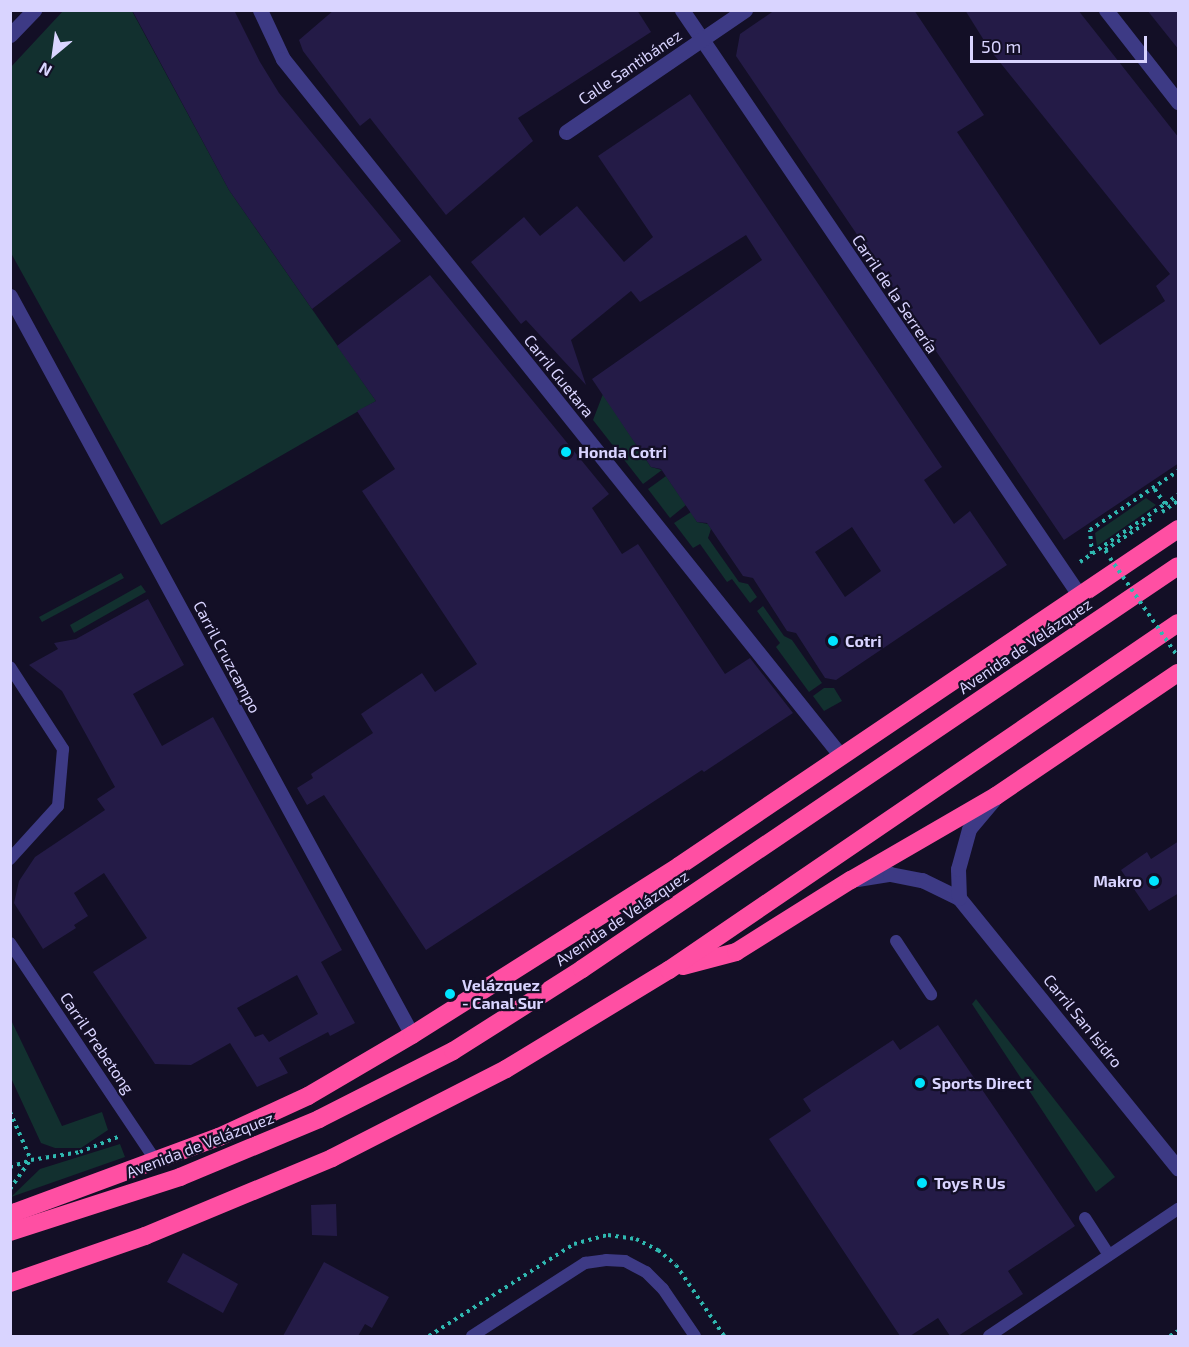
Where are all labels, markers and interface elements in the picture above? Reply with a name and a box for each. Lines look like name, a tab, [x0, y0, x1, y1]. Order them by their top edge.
north arrow	[24, 24, 84, 84]
scale bar	[973, 24, 1150, 62]
street label: Calle Santibánez	[575, 25, 685, 109]
text: 50 m	[981, 35, 1021, 57]
text: N	[35, 59, 55, 81]
street label: Carril de la Serrería	[848, 231, 942, 357]
street label: Carril Guetara	[520, 331, 598, 421]
place label: Honda Cotri	[578, 442, 667, 462]
marker: Honda Cotri	[559, 445, 573, 459]
street label: Avenida de Velázquez	[955, 594, 1095, 698]
street label: Carril Cruzcampo	[189, 597, 265, 717]
place label: Cotri	[845, 631, 882, 651]
marker: Cotri	[826, 634, 840, 648]
street label: Avenida de Velázquez	[552, 866, 692, 970]
place label: Makro	[1093, 871, 1142, 891]
marker: Makro	[1147, 874, 1161, 888]
street label: Carril San Isidro	[1040, 971, 1126, 1071]
place label: Velázquez - Canal Sur	[462, 975, 544, 1013]
marker: Velázquez - Canal Sur	[443, 987, 457, 1001]
street label: Carril Prebetong	[56, 989, 138, 1097]
place label: Sports Direct	[932, 1073, 1032, 1093]
marker: Sports Direct	[913, 1076, 927, 1090]
street label: Avenida de Velázquez	[123, 1108, 277, 1182]
place label: Toys R Us	[934, 1173, 1006, 1193]
marker: Toys R Us	[915, 1176, 929, 1190]

